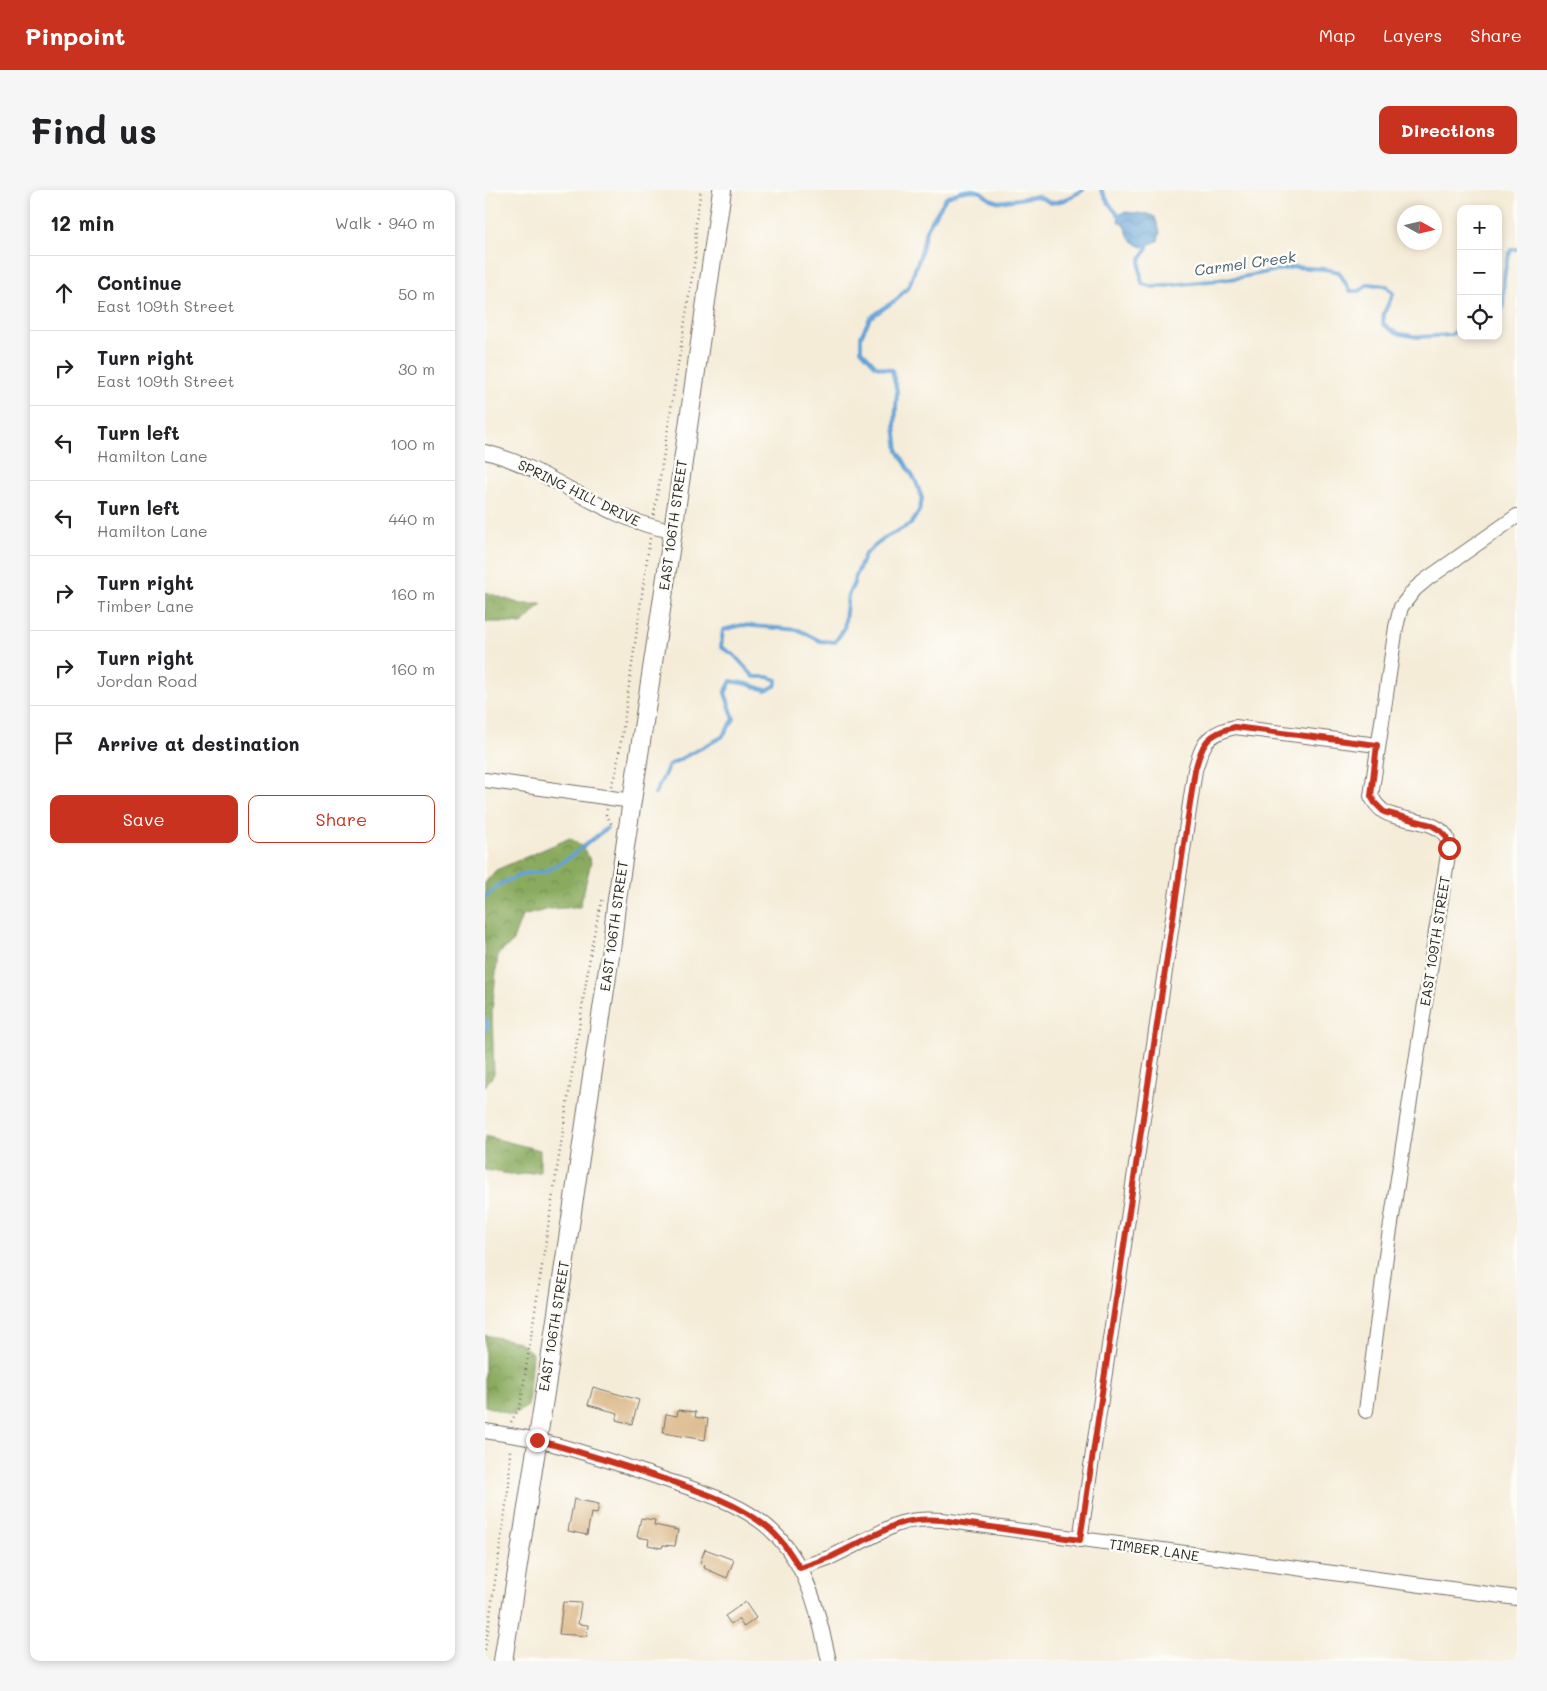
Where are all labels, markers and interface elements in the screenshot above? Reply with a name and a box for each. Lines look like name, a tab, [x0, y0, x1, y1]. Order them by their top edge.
text: Pinpoint	[25, 20, 126, 51]
text: Map	[1319, 23, 1355, 47]
text: Layers	[1383, 23, 1442, 47]
text: Share	[1470, 23, 1522, 47]
button: Directions	[1379, 106, 1517, 154]
text: Find us	[30, 107, 157, 153]
north arrow	[1397, 205, 1442, 250]
map controls	[1457, 205, 1502, 340]
button: +	[1457, 205, 1502, 250]
text: 12 min	[50, 209, 114, 236]
text: Walk · 940 m	[335, 212, 435, 233]
water label: Carmel Creek	[1193, 246, 1298, 280]
button: −	[1457, 250, 1502, 295]
text: Continue	[97, 270, 182, 295]
icon: ahead	[50, 279, 78, 307]
text: 50 m	[398, 283, 435, 304]
text: East 109th Street	[97, 295, 235, 316]
button: locate	[1457, 295, 1502, 340]
text: Turn right	[97, 345, 194, 370]
icon: right	[50, 354, 78, 382]
text: 30 m	[398, 358, 435, 379]
text: East 109th Street	[97, 370, 235, 391]
text: Turn left	[97, 420, 180, 445]
icon: left	[50, 429, 78, 457]
text: 100 m	[390, 433, 435, 454]
text: Hamilton Lane	[97, 445, 208, 466]
street label: SPRING HILL DRIVE	[515, 455, 644, 530]
street label: EAST 106TH STREET	[654, 458, 691, 592]
text: Turn left	[97, 495, 180, 520]
icon: left	[50, 504, 78, 532]
text: 440 m	[388, 508, 435, 529]
text: Hamilton Lane	[97, 520, 208, 541]
text: Turn right	[97, 570, 194, 595]
icon: right	[50, 579, 78, 607]
text: 160 m	[390, 583, 435, 604]
text: Timber Lane	[97, 595, 194, 616]
text: Turn right	[97, 645, 194, 670]
icon: right	[50, 654, 78, 682]
text: 160 m	[390, 658, 435, 679]
text: Jordan Road	[97, 670, 197, 691]
icon: arrive	[50, 729, 78, 757]
text: Arrive at destination	[97, 731, 300, 756]
button: Save	[50, 795, 238, 843]
button: Share	[248, 795, 435, 843]
route start	[1438, 837, 1461, 860]
street label: EAST 106TH STREET	[595, 859, 632, 993]
street label: EAST 109TH STREET	[1415, 874, 1454, 1007]
street label: EAST 106TH STREET	[534, 1259, 573, 1393]
route end	[526, 1429, 549, 1452]
street label: TIMBER LANE	[1108, 1534, 1200, 1565]

